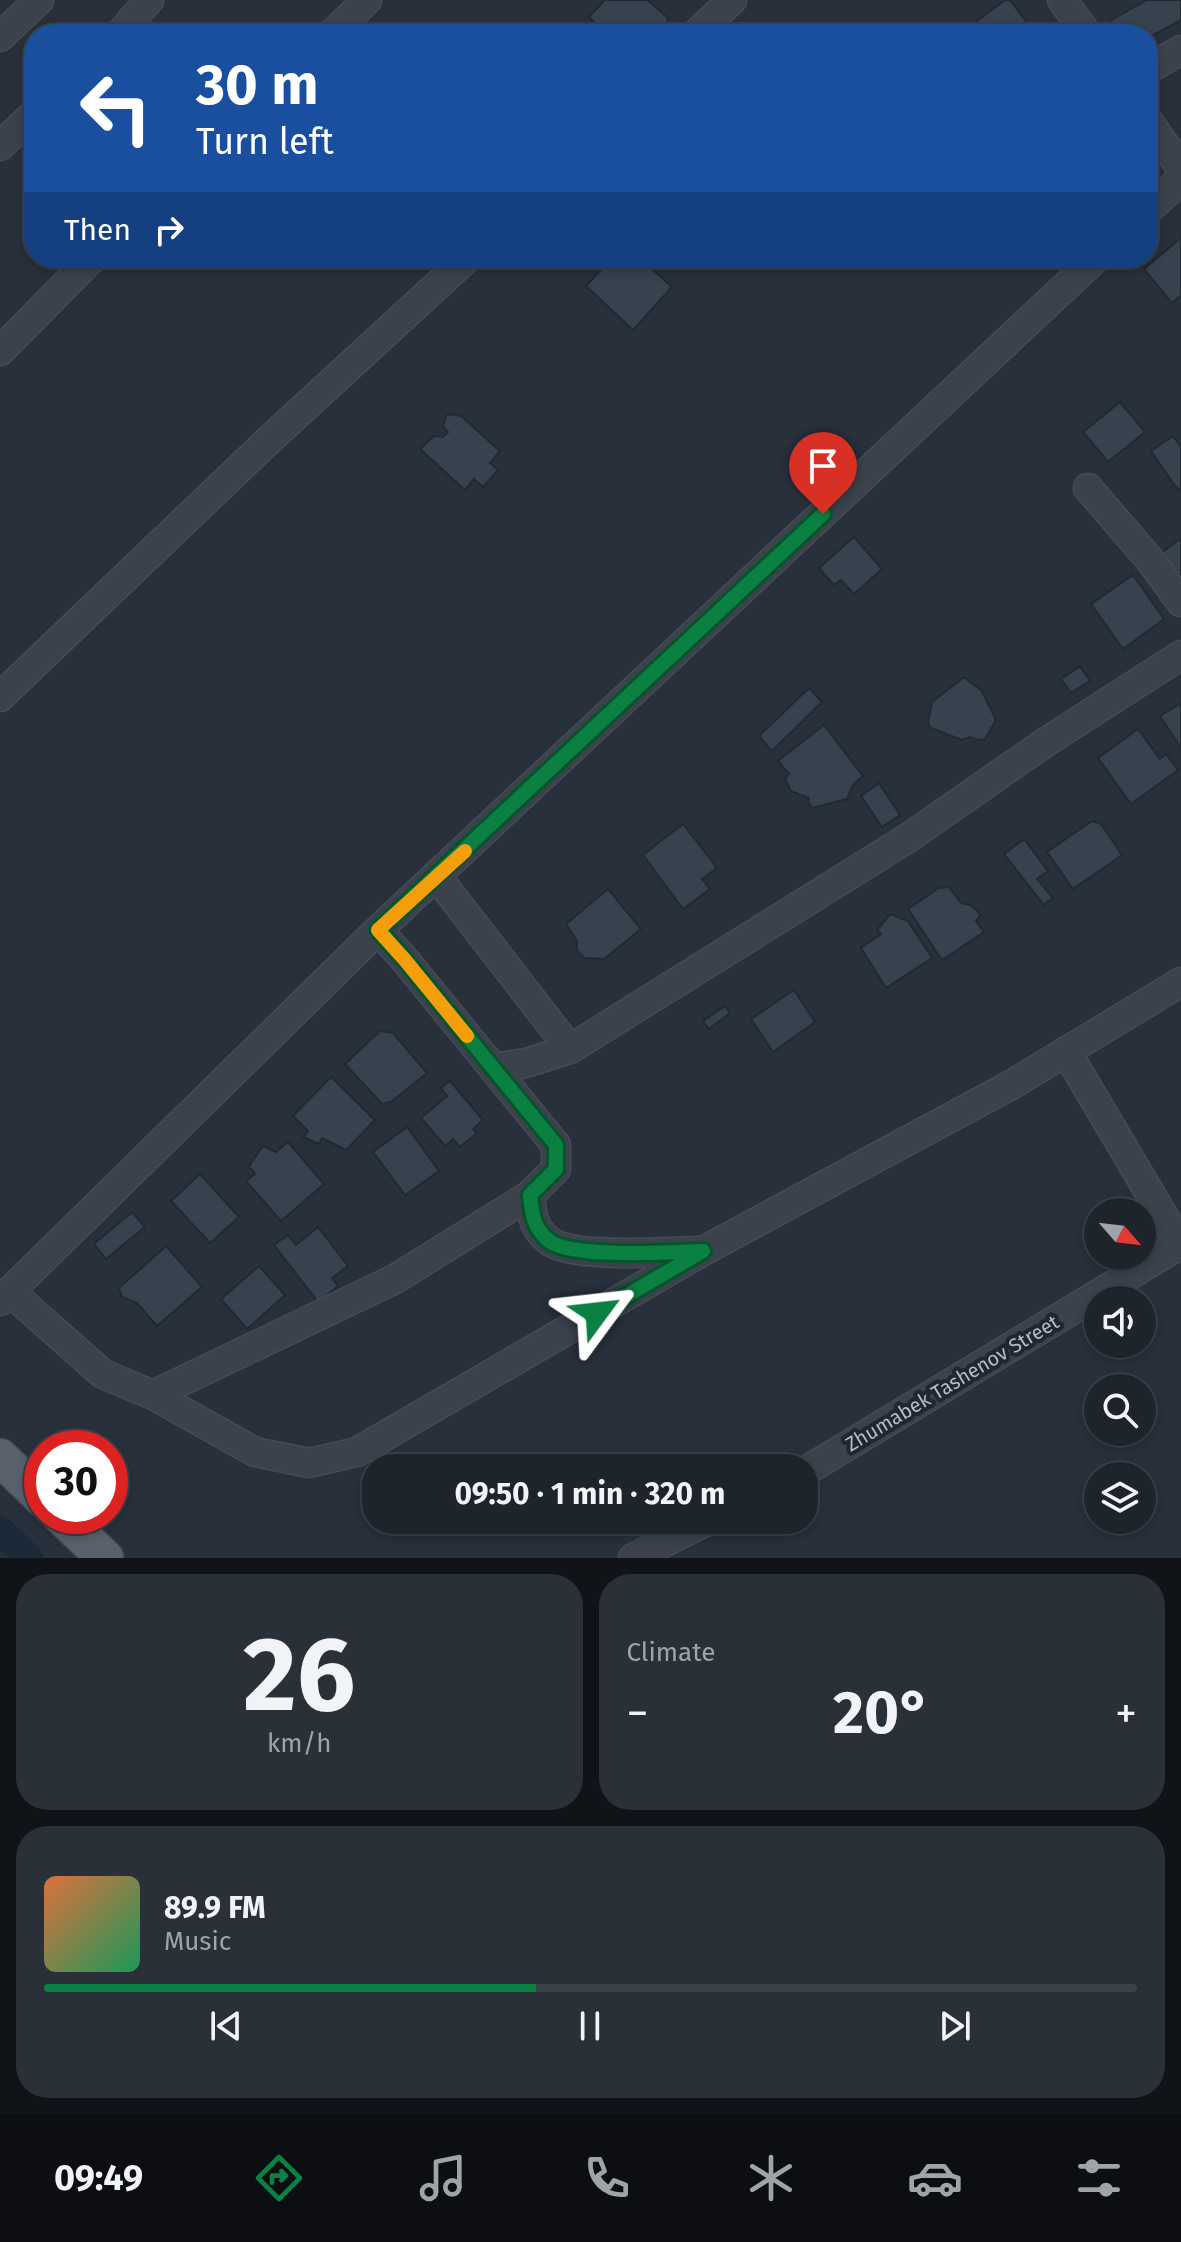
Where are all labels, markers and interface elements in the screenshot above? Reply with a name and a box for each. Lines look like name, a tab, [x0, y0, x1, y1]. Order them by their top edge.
text: 30 m	[196, 52, 318, 119]
icon: left	[64, 56, 168, 160]
text: Turn left	[196, 120, 334, 164]
icon: right	[147, 208, 191, 252]
text: Then	[64, 212, 131, 248]
pin	[789, 432, 857, 514]
icon: arrive	[801, 444, 845, 488]
north arrow	[1084, 1198, 1156, 1270]
map controls	[1084, 1198, 1156, 1534]
position arrow	[555, 1271, 639, 1355]
button: sound	[1084, 1286, 1156, 1358]
street label: Zhumabek Tashenov Street	[841, 1309, 1064, 1456]
button: search	[1084, 1374, 1156, 1446]
speed limit sign: 30	[24, 1430, 128, 1534]
button: layers	[1084, 1462, 1156, 1534]
text: 09:50 · 1 min · 320 m	[455, 1476, 725, 1512]
text: 26	[243, 1613, 355, 1738]
text: Climate	[627, 1637, 715, 1668]
text: 20°	[833, 1677, 930, 1749]
text: −	[627, 1687, 649, 1740]
text: +	[1115, 1687, 1137, 1740]
text: km/h	[267, 1728, 331, 1759]
text: 89.9 FM	[164, 1890, 266, 1926]
text: Music	[164, 1926, 231, 1957]
icon: previous	[204, 2004, 248, 2048]
icon: pause	[568, 2004, 612, 2048]
icon: next	[933, 2004, 977, 2048]
icon: directions	[251, 2150, 307, 2206]
icon: music	[415, 2150, 471, 2206]
icon: phone	[579, 2150, 635, 2206]
icon: climate	[743, 2150, 799, 2206]
icon: car	[907, 2150, 963, 2206]
icon: filters	[1071, 2150, 1127, 2206]
text: 09:49	[54, 2156, 143, 2200]

